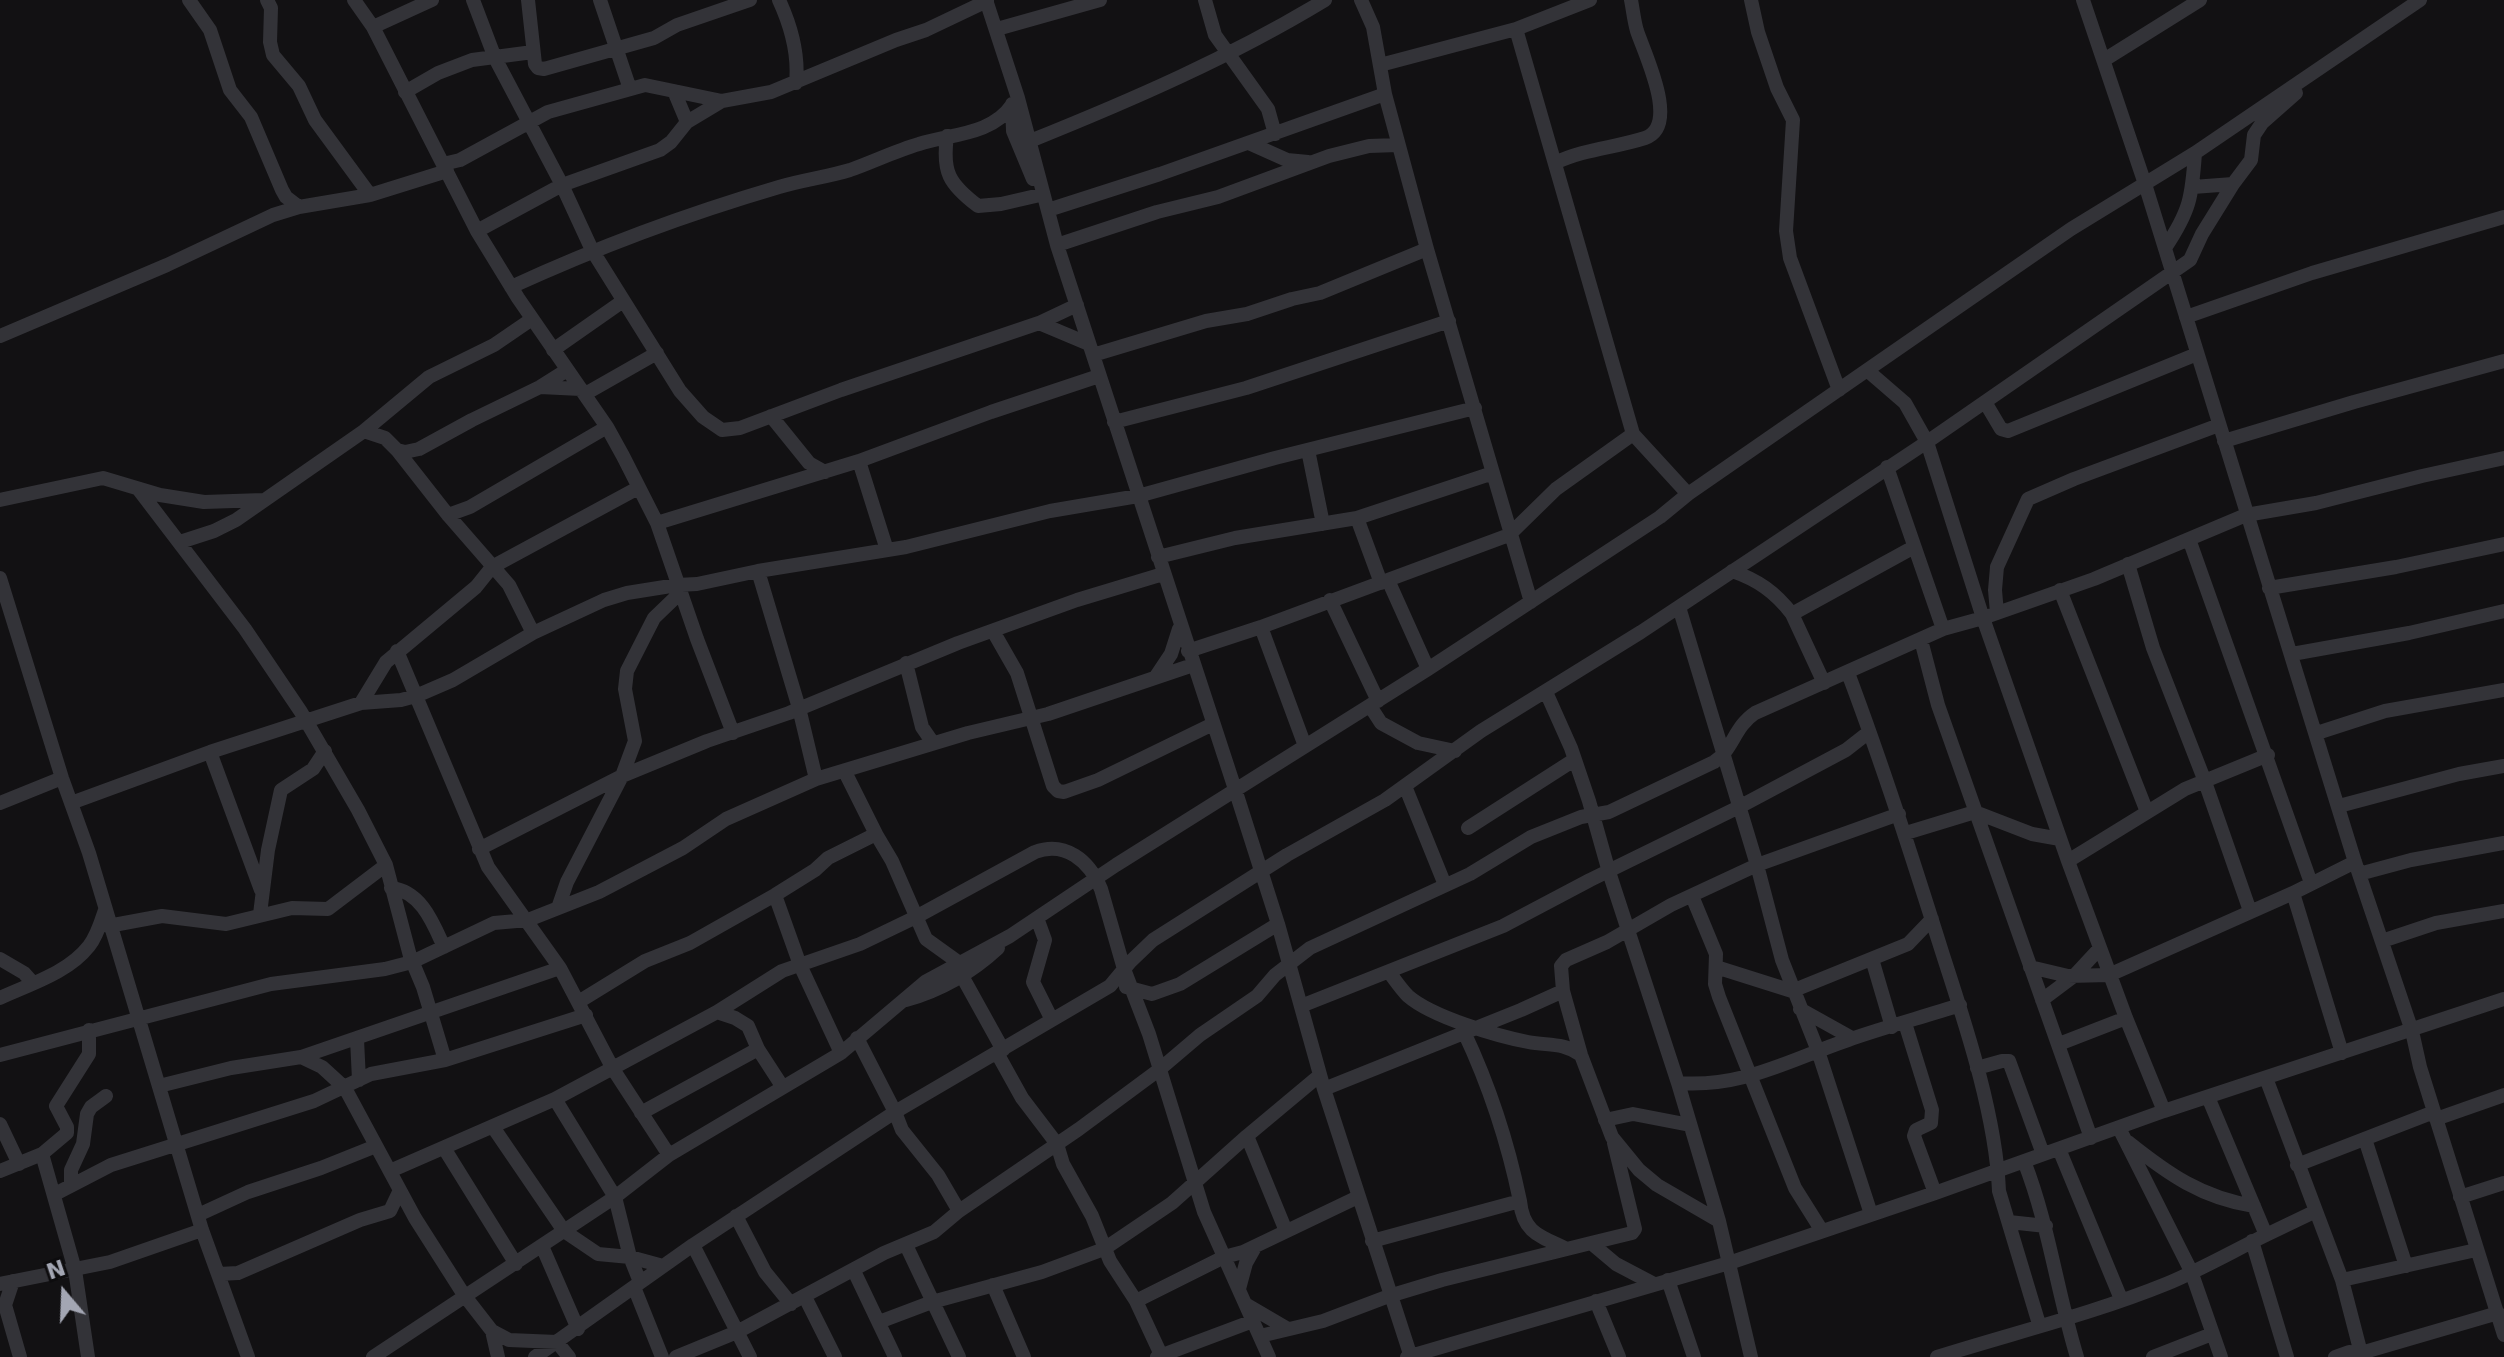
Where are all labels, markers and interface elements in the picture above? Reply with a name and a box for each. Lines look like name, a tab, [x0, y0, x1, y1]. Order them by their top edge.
north arrow	[24, 1253, 104, 1333]
text: N	[43, 1255, 69, 1285]

